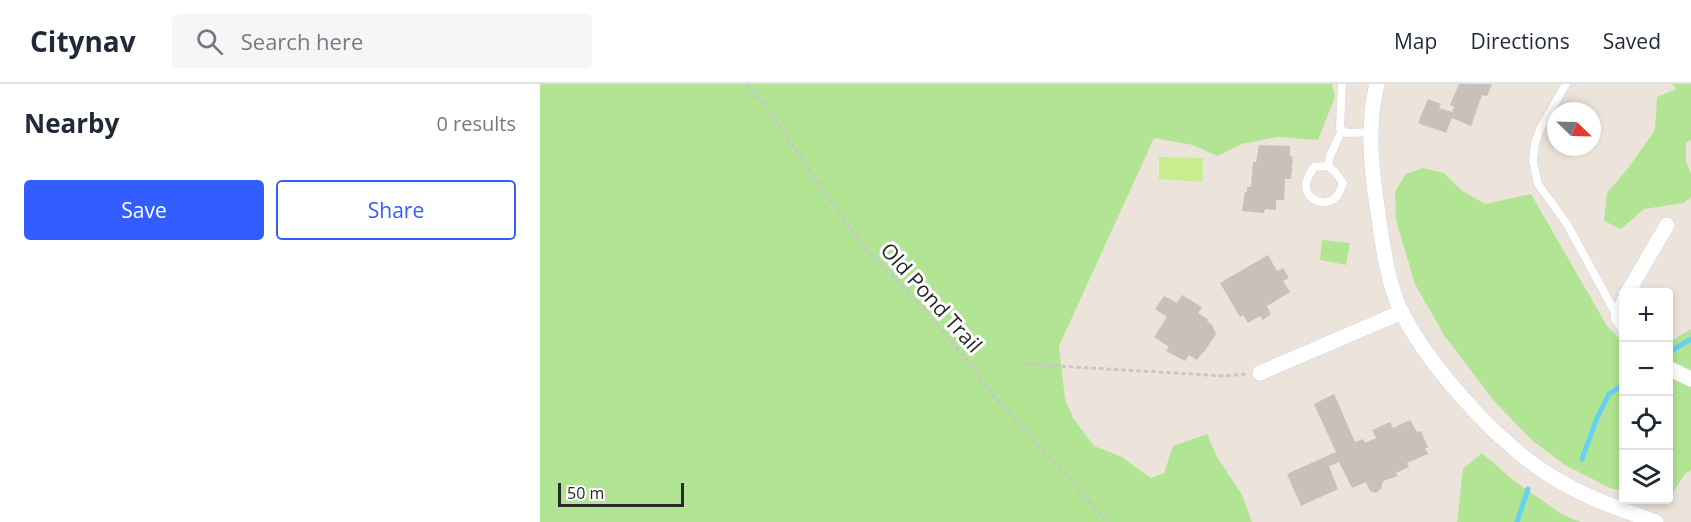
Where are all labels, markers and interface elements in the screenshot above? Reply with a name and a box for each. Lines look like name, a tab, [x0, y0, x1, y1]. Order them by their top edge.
search box	[172, 14, 592, 68]
text: Citynav	[30, 22, 136, 60]
icon: search	[193, 25, 226, 58]
text: Search here	[241, 26, 363, 56]
text: Map	[1394, 27, 1437, 55]
text: Directions	[1470, 27, 1570, 55]
text: Saved	[1603, 27, 1661, 55]
north arrow	[1547, 102, 1601, 156]
text: Nearby	[24, 105, 119, 141]
text: 0 results	[436, 110, 516, 137]
button: Save	[24, 180, 264, 240]
button: Share	[276, 180, 516, 240]
street label: Old Pond Trail	[875, 236, 989, 358]
map controls	[1619, 288, 1673, 504]
button: +	[1619, 288, 1673, 342]
button: −	[1619, 342, 1673, 396]
button: locate	[1619, 396, 1673, 450]
button: layers	[1619, 450, 1673, 504]
scale bar	[558, 480, 684, 508]
text: 50 m	[567, 482, 604, 504]

